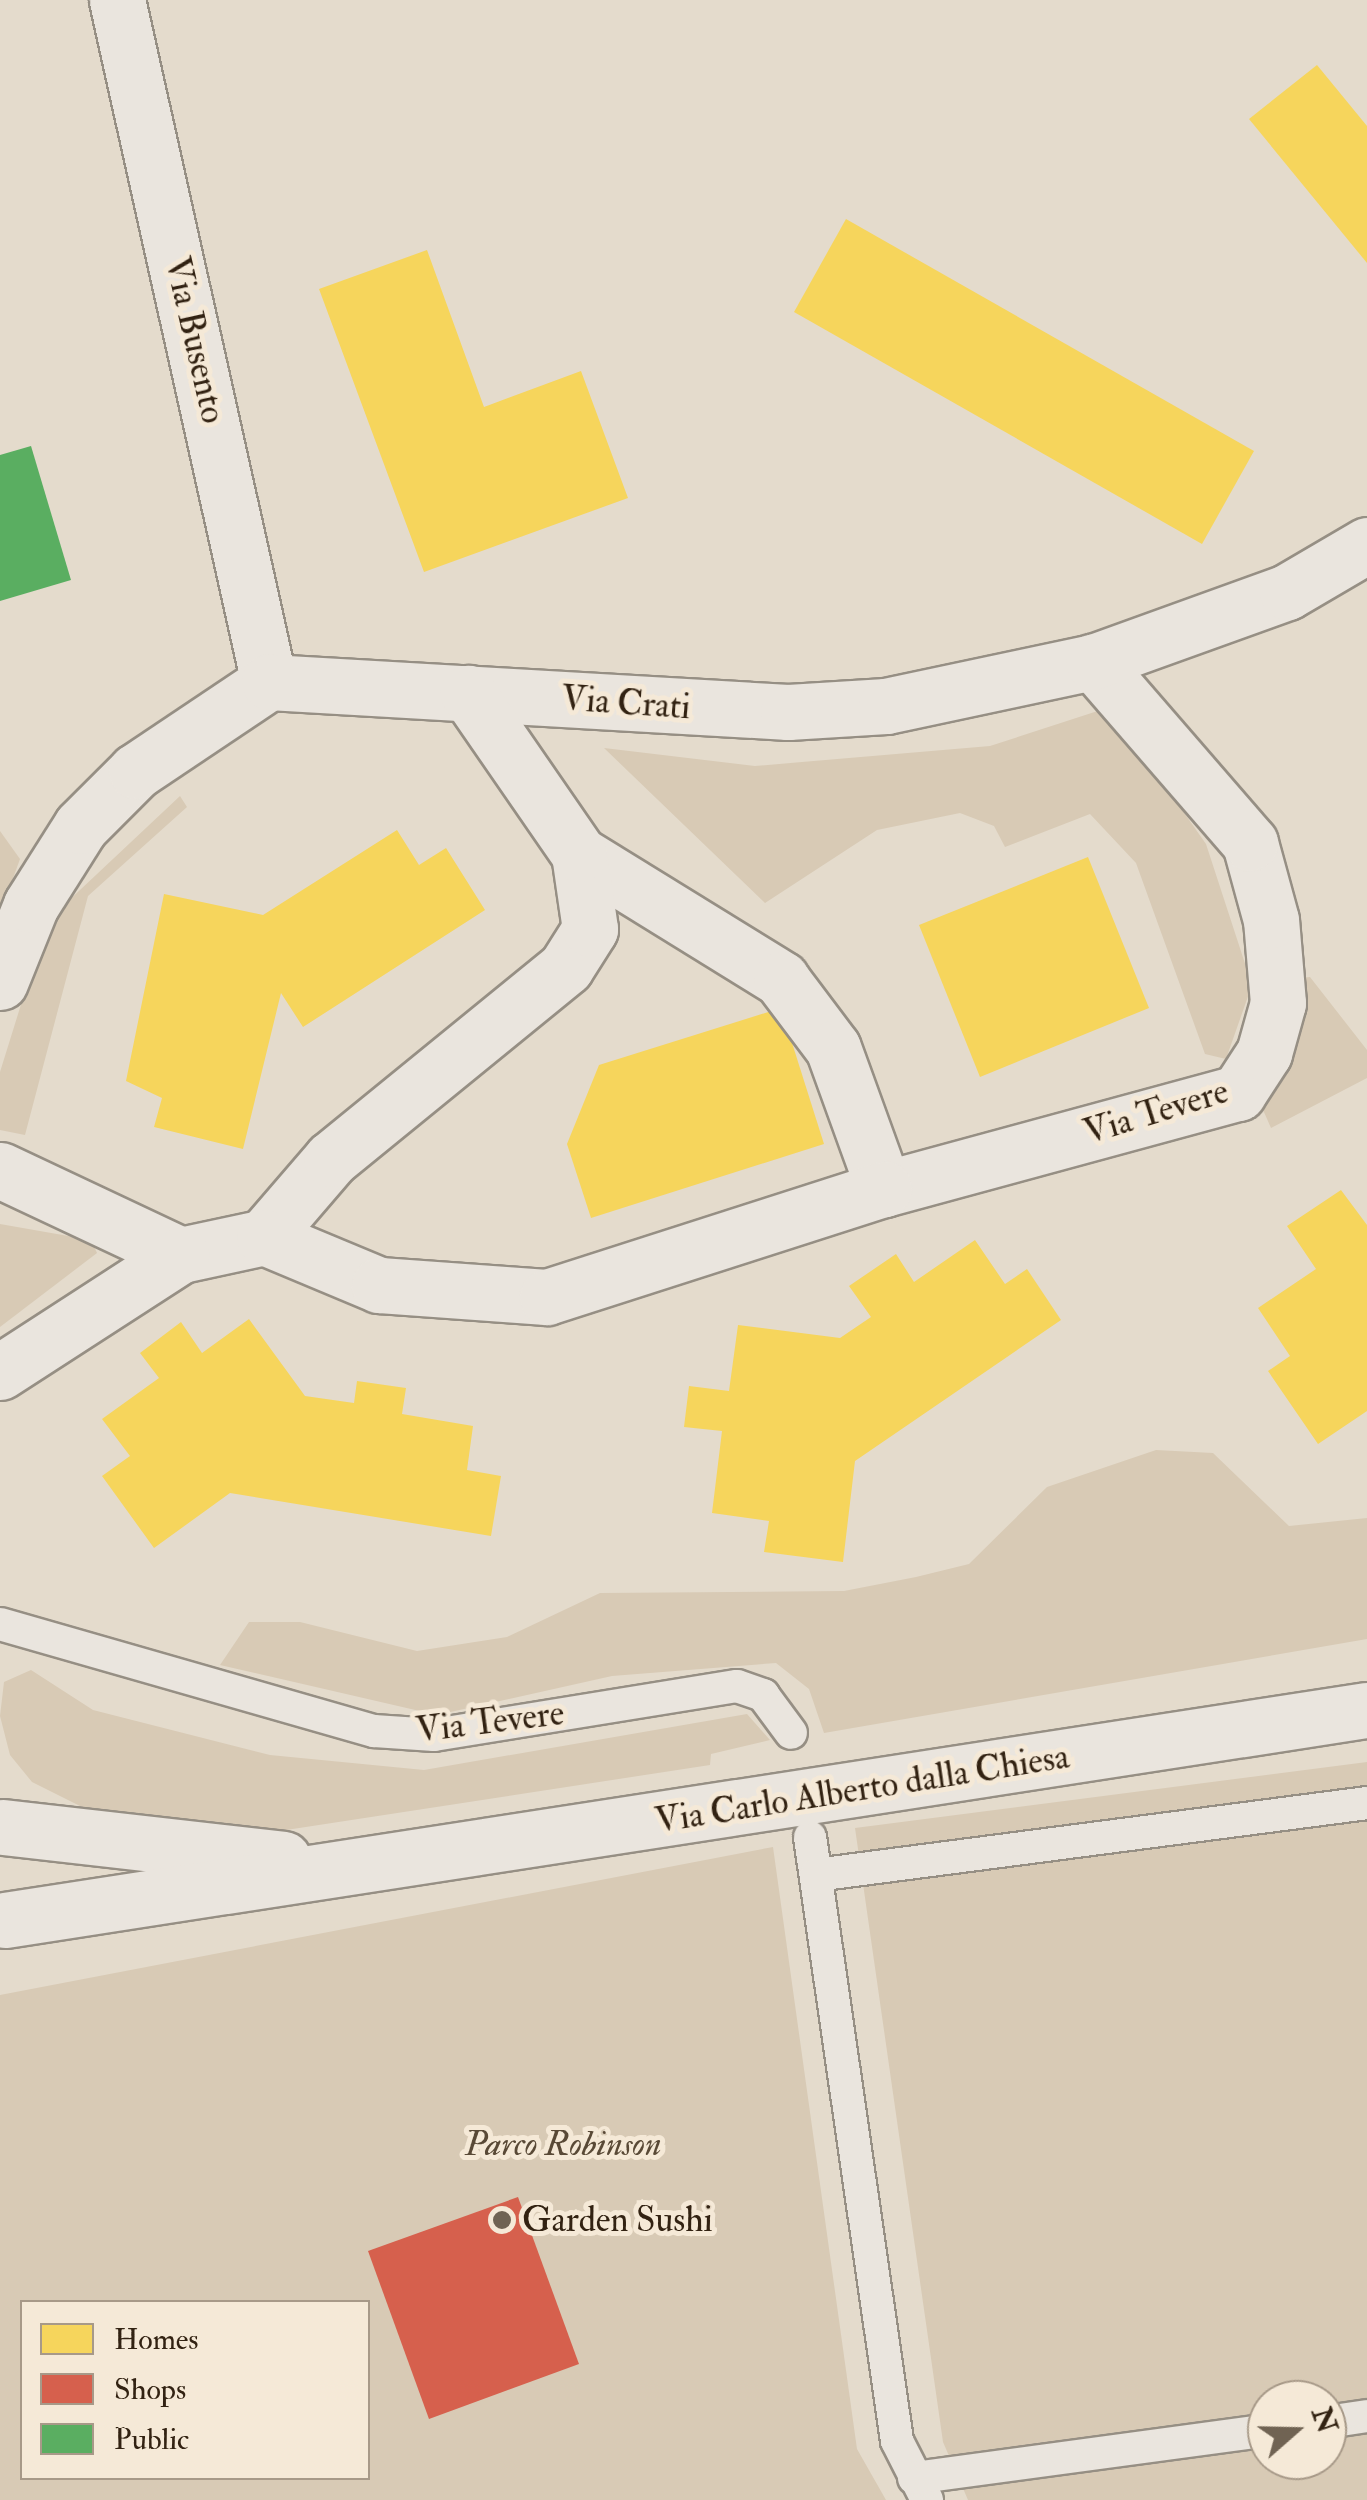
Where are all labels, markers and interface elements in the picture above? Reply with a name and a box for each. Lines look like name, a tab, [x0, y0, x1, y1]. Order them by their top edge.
street label: Via Busento	[155, 253, 235, 427]
street label: Via Crati	[560, 678, 692, 728]
street label: Via Tevere	[1079, 1070, 1233, 1154]
street label: Via Tevere	[414, 1692, 566, 1752]
street label: Via Carlo Alberto dalla Chiesa	[652, 1736, 1072, 1842]
park label: Parco Robinson	[465, 2123, 661, 2165]
place label: Garden Sushi	[522, 2199, 713, 2241]
marker: Garden Sushi	[491, 2209, 513, 2231]
legend	[20, 2300, 370, 2480]
text: Homes	[114, 2321, 199, 2358]
text: Shops	[114, 2371, 186, 2408]
north arrow	[1247, 2380, 1347, 2480]
text: N	[1303, 2402, 1345, 2438]
text: Public	[114, 2421, 189, 2458]

